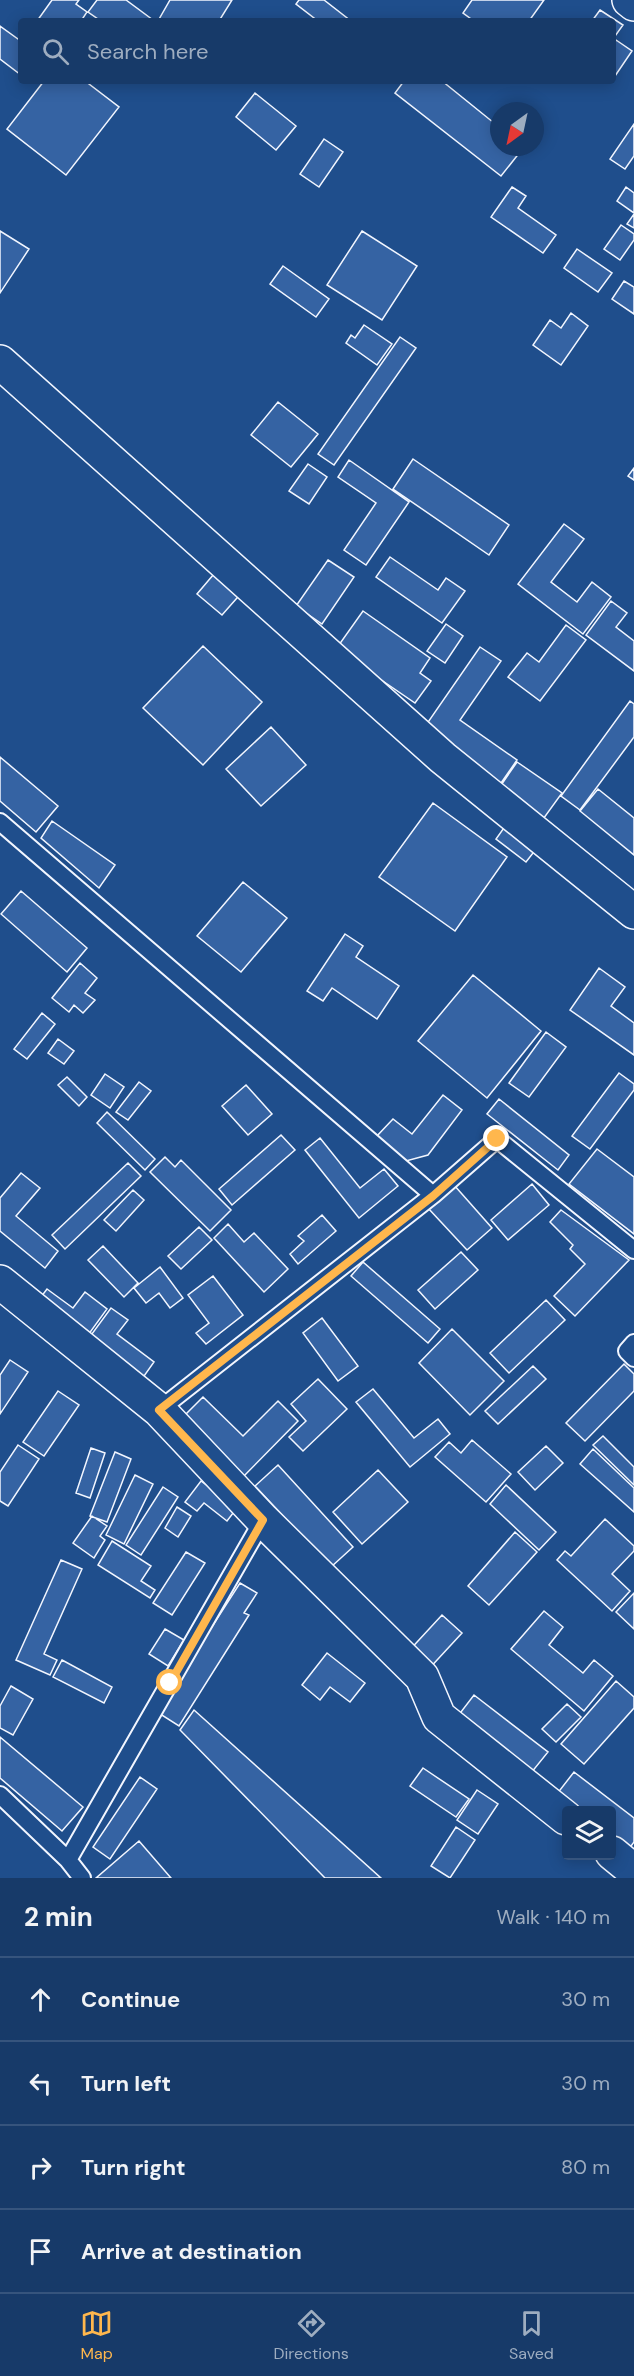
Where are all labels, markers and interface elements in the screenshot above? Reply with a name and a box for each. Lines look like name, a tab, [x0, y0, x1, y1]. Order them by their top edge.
search box	[18, 18, 616, 84]
icon: search	[39, 35, 72, 68]
text: Search here	[87, 37, 208, 66]
north arrow	[490, 102, 544, 156]
route end	[483, 1125, 509, 1151]
route start	[156, 1669, 182, 1695]
map controls	[562, 1806, 616, 1860]
button: layers	[562, 1806, 616, 1860]
text: 2 min	[24, 1900, 93, 1934]
text: Walk · 140 m	[496, 1904, 610, 1930]
icon: ahead	[24, 1983, 57, 2016]
text: Continue	[81, 1985, 180, 2014]
text: 30 m	[561, 1986, 610, 2012]
icon: left	[24, 2067, 57, 2100]
text: Turn left	[81, 2069, 171, 2098]
text: 30 m	[561, 2070, 610, 2096]
icon: right	[24, 2151, 57, 2184]
text: Turn right	[81, 2153, 186, 2182]
text: 80 m	[561, 2154, 610, 2180]
icon: arrive	[24, 2235, 57, 2268]
text: Arrive at destination	[81, 2237, 302, 2266]
tab: Map	[80, 2307, 113, 2364]
tab: Directions	[273, 2307, 349, 2364]
tab: Saved	[509, 2307, 554, 2364]

